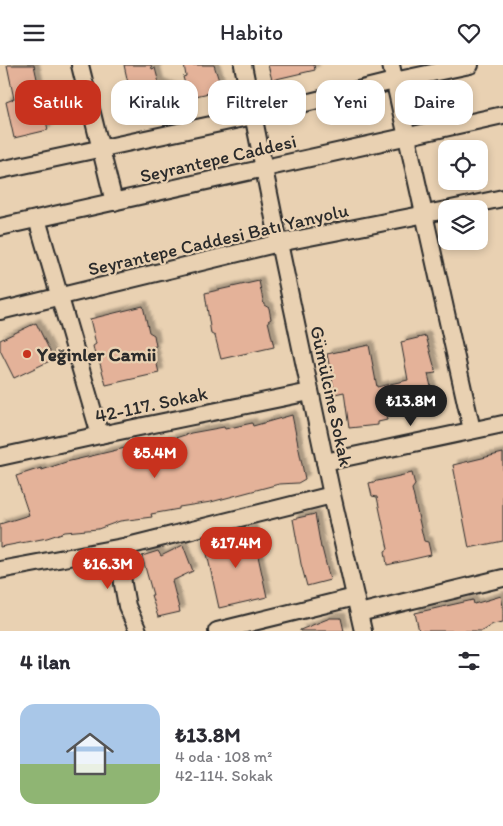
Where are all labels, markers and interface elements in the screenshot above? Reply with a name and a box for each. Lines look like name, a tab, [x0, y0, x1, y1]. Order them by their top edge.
icon: menu	[20, 19, 48, 47]
text: Habito	[220, 19, 283, 46]
icon: heart	[455, 19, 483, 47]
chip: Satılık	[15, 80, 101, 125]
chip: Kiralık	[111, 80, 198, 125]
chip: Filtreler	[208, 80, 306, 125]
chip: Yeni	[316, 80, 385, 125]
chip: Daire	[395, 80, 473, 125]
street label: Seyrantepe Caddesi	[138, 129, 299, 188]
map controls	[438, 140, 488, 250]
button: locate	[438, 140, 488, 190]
street label: Seyrantepe Caddesi Batı Yanyolu	[86, 198, 351, 281]
button: layers	[438, 200, 488, 250]
street label: Gümülcine Sokak	[305, 324, 358, 469]
place label: Yeğinler Camii	[36, 343, 156, 366]
marker: Yeğinler Camii	[21, 348, 33, 360]
street label: 42-117. Sokak	[93, 381, 210, 428]
pin: ₺13.8M	[370, 385, 452, 427]
text: ₺13.8M	[386, 391, 436, 410]
pin: ₺5.4M	[120, 437, 190, 479]
text: ₺5.4M	[133, 443, 177, 462]
pin: ₺17.4M	[195, 527, 277, 569]
text: ₺17.4M	[211, 533, 261, 552]
pin: ₺16.3M	[67, 547, 149, 590]
text: ₺16.3M	[83, 554, 133, 573]
icon: filters	[455, 647, 483, 675]
text: 4 ilan	[20, 649, 70, 674]
text: ₺13.8M	[175, 722, 241, 747]
icon: home	[60, 724, 120, 784]
text: 4 oda · 108 m²	[175, 747, 272, 766]
text: 42-114. Sokak	[175, 766, 273, 785]

